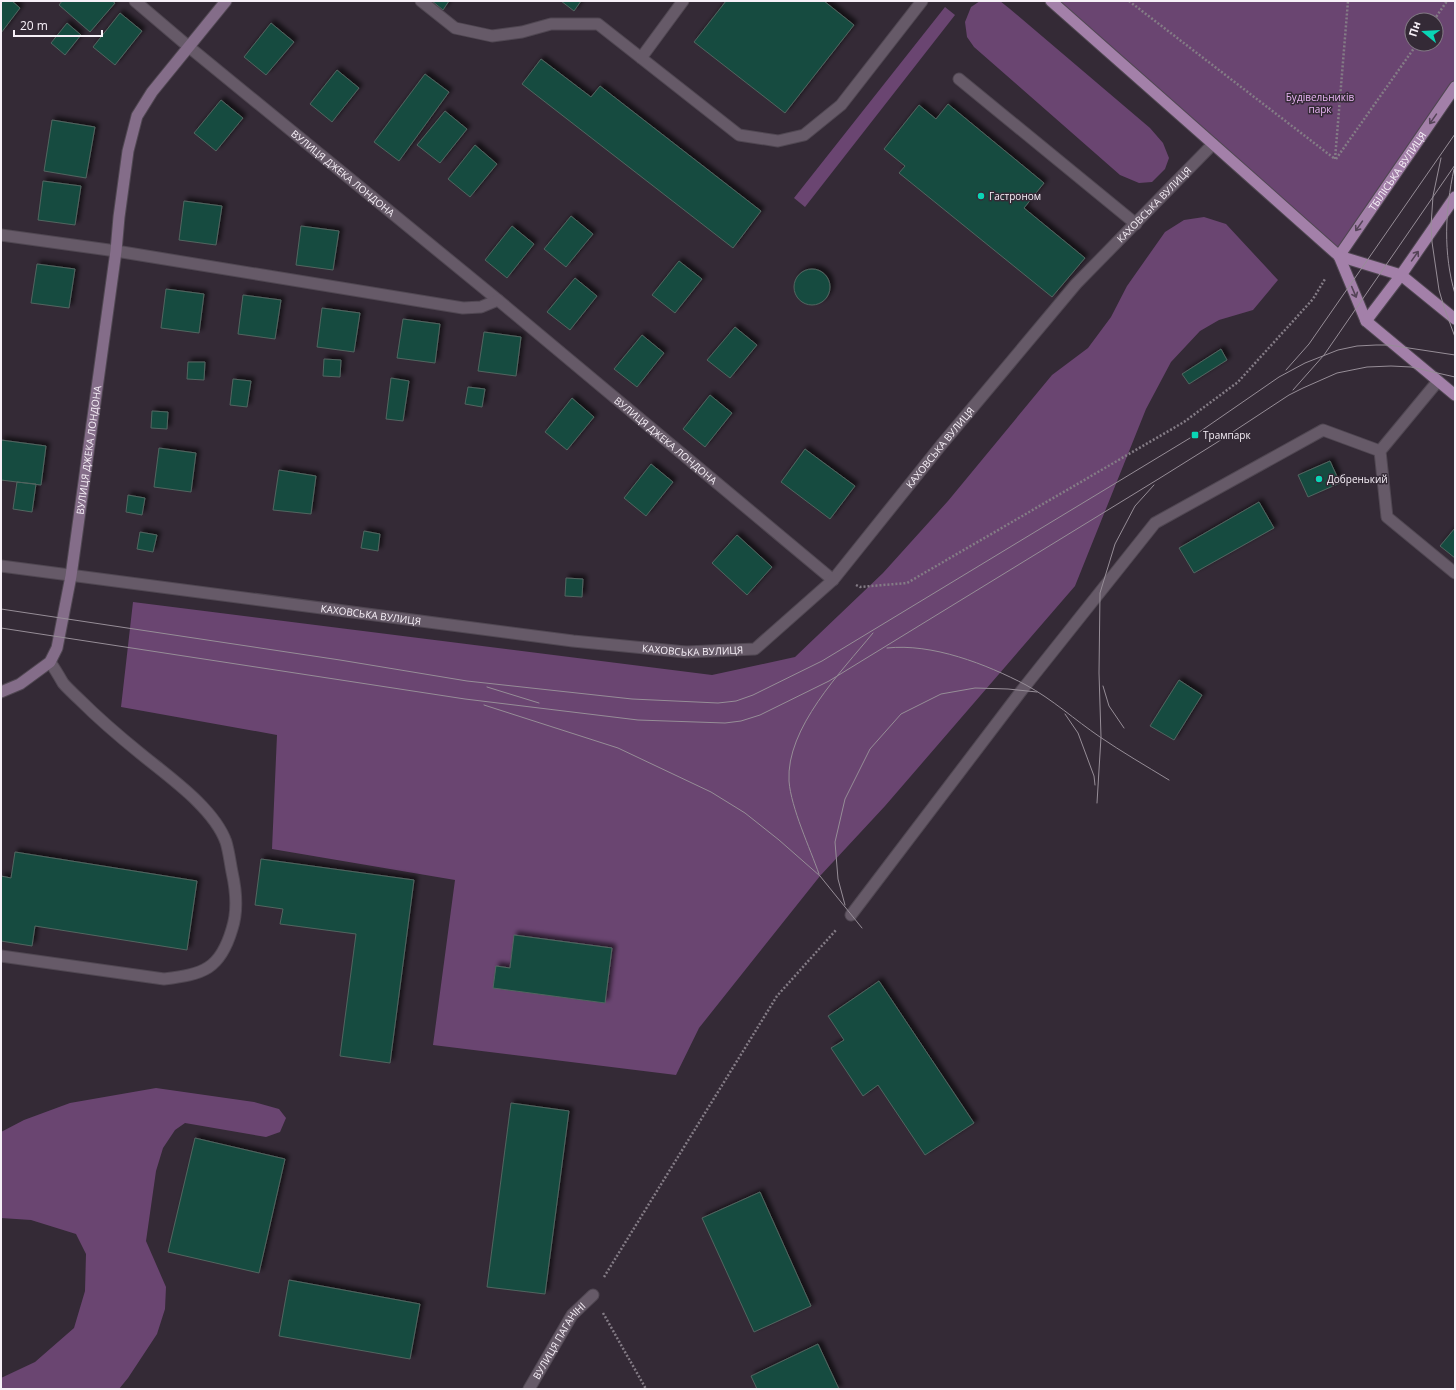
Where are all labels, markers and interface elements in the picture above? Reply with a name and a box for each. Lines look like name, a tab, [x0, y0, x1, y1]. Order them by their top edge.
scale bar	[14, 12, 102, 38]
north arrow	[1404, 12, 1444, 52]
text: 20 m	[20, 17, 48, 34]
text: Пн	[1404, 19, 1424, 38]
park label: Будівельників парк	[1286, 90, 1355, 116]
one-way arrow	[1429, 113, 1437, 124]
street label: ВУЛИЦЯ ДЖЕКА ЛОНДОНА	[288, 127, 398, 220]
street label: ТБІЛІСЬКА ВУЛИЦЯ	[1365, 129, 1429, 213]
street label: КАХОВСЬКА ВУЛИЦЯ	[1114, 163, 1194, 245]
place label: Гастроном	[989, 189, 1041, 203]
marker: Гастроном	[976, 191, 986, 201]
one-way arrow	[1355, 220, 1363, 231]
one-way arrow	[1411, 251, 1419, 262]
one-way arrow	[1351, 285, 1358, 297]
street label: ВУЛИЦЯ ДЖЕКА ЛОНДОНА	[73, 384, 104, 515]
street label: ВУЛИЦЯ ДЖЕКА ЛОНДОНА	[611, 393, 721, 488]
street label: КАХОВСЬКА ВУЛИЦЯ	[902, 404, 977, 491]
place label: Трампарк	[1203, 428, 1251, 442]
marker: Трампарк	[1190, 430, 1200, 440]
place label: Добренький	[1327, 472, 1388, 486]
marker: Добренький	[1314, 474, 1324, 484]
street label: КАХОВСЬКА ВУЛИЦЯ	[320, 601, 422, 628]
street label: КАХОВСЬКА ВУЛИЦЯ	[642, 641, 743, 659]
street label: ВУЛИЦЯ ПАГАНІНІ	[529, 1299, 588, 1382]

